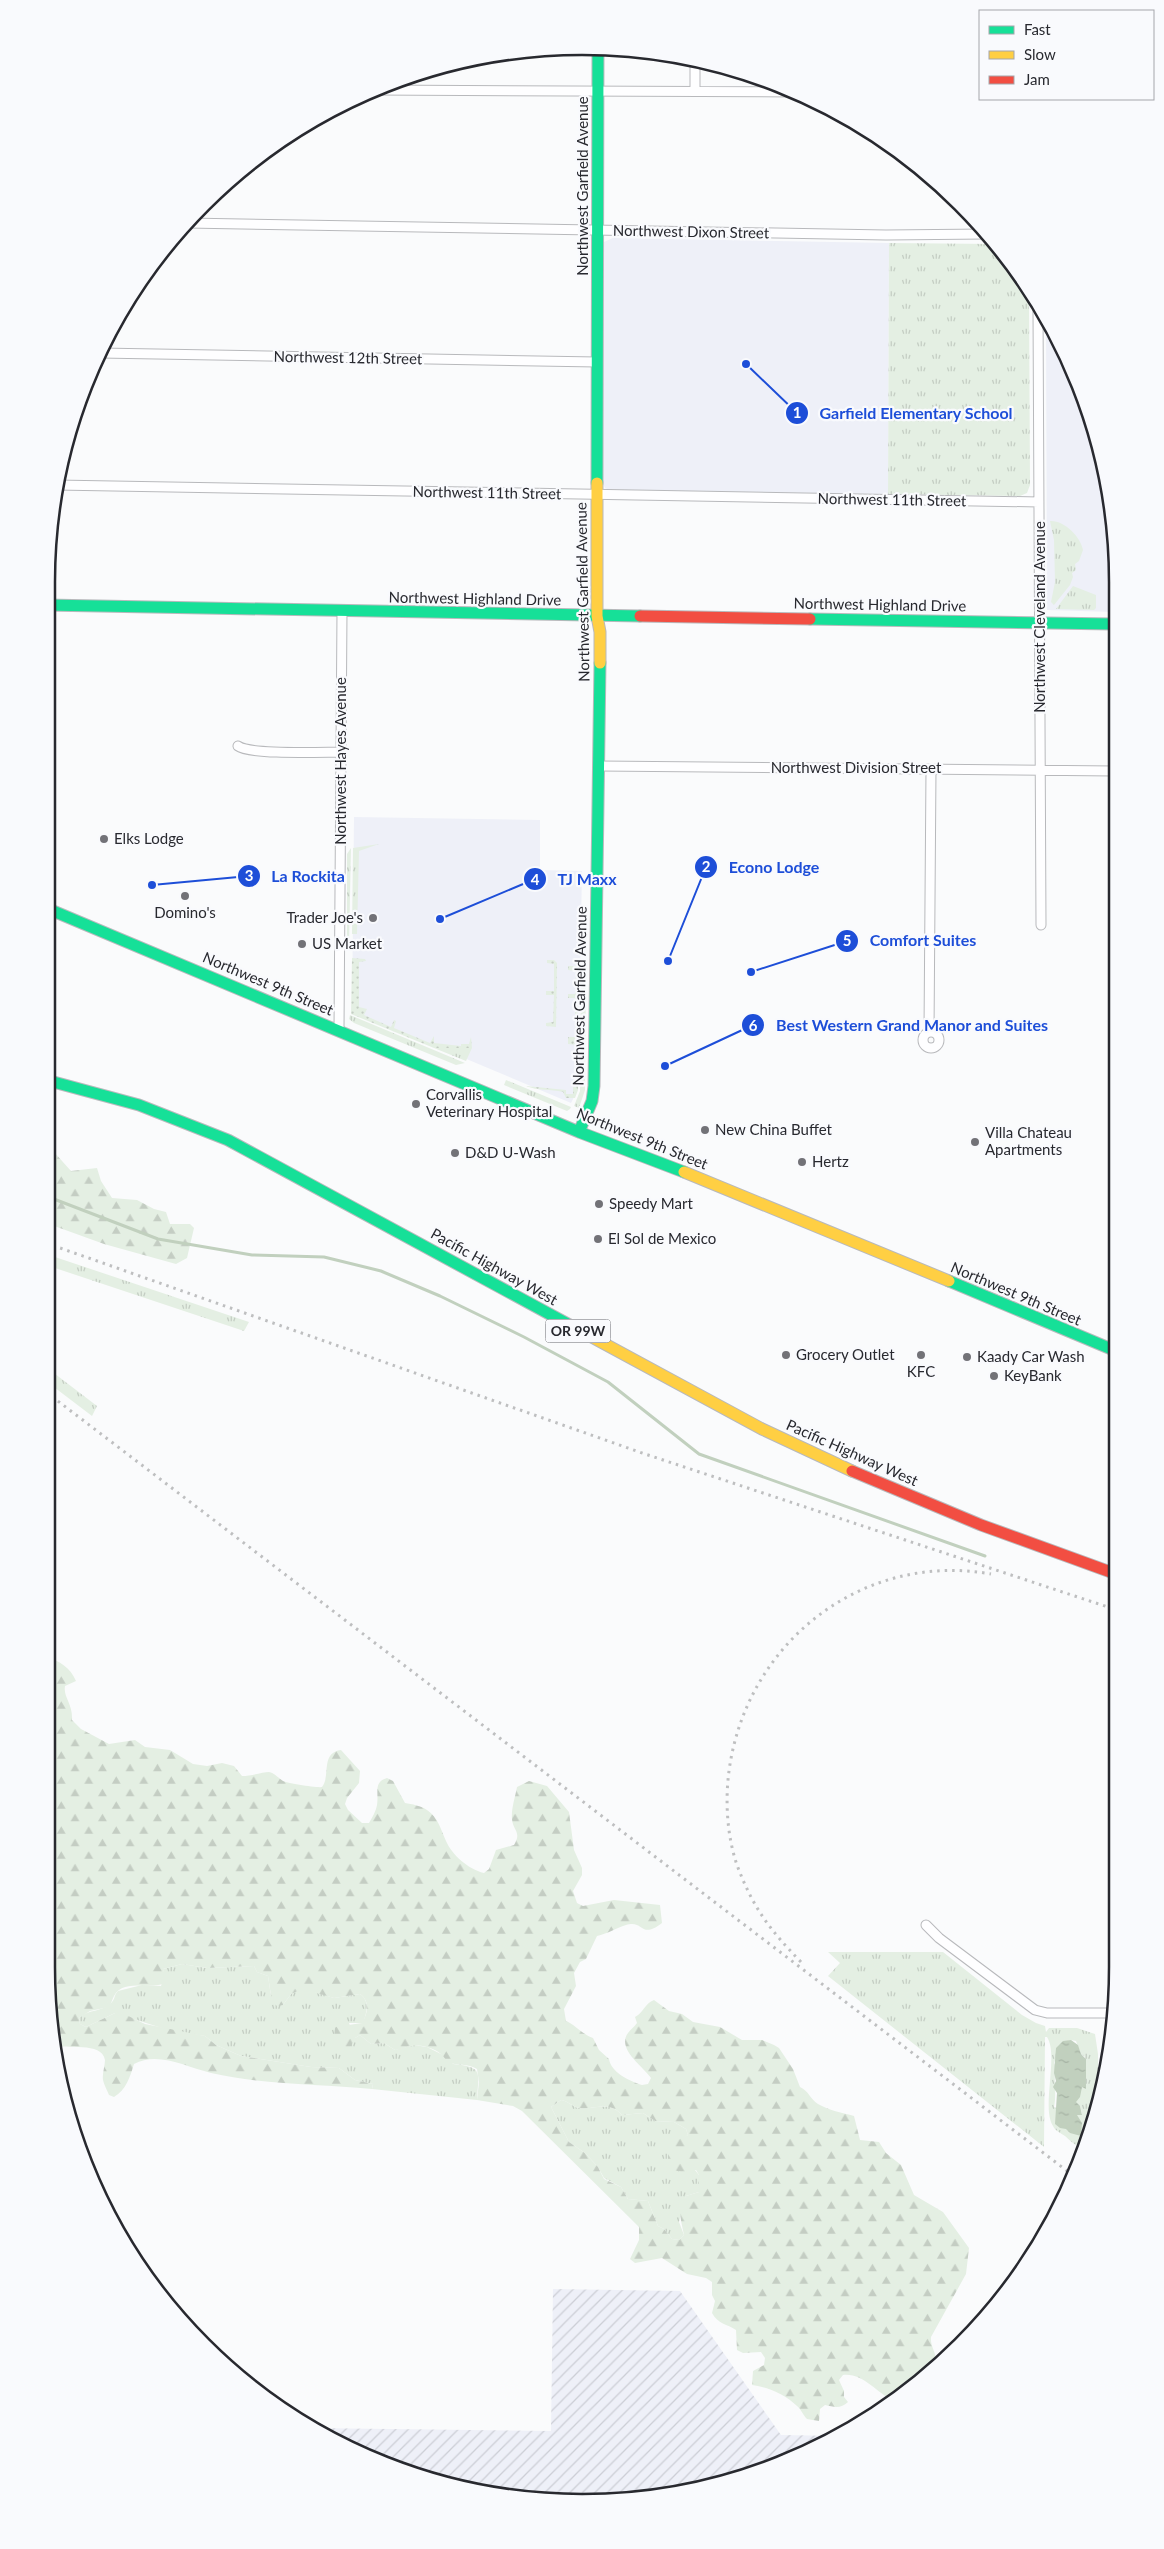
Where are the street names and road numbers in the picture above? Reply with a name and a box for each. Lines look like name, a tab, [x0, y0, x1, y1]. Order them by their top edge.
street label: Northwest Garfield Avenue	[573, 96, 591, 276]
street label: Northwest Dixon Street	[613, 221, 770, 241]
street label: Northwest 12th Street	[274, 347, 423, 367]
street label: Northwest 11th Street	[413, 482, 562, 502]
street label: Northwest 11th Street	[818, 489, 967, 509]
street label: Northwest Garfield Avenue	[571, 502, 593, 682]
street label: Northwest Cleveland Avenue	[1030, 521, 1048, 713]
street label: Northwest Highland Drive	[389, 587, 562, 609]
street label: Northwest Highland Drive	[794, 593, 967, 615]
street label: Northwest Hayes Avenue	[331, 677, 349, 845]
street label: Northwest Division Street	[771, 758, 942, 776]
street label: Northwest Garfield Avenue	[568, 906, 590, 1086]
street label: Northwest 9th Street	[200, 947, 337, 1019]
street label: Northwest 9th Street	[574, 1104, 711, 1173]
street label: Pacific Highway West	[428, 1224, 562, 1309]
street label: Northwest 9th Street	[948, 1257, 1085, 1329]
road number: OR 99W	[546, 1320, 610, 1342]
street label: Pacific Highway West	[784, 1415, 922, 1489]

